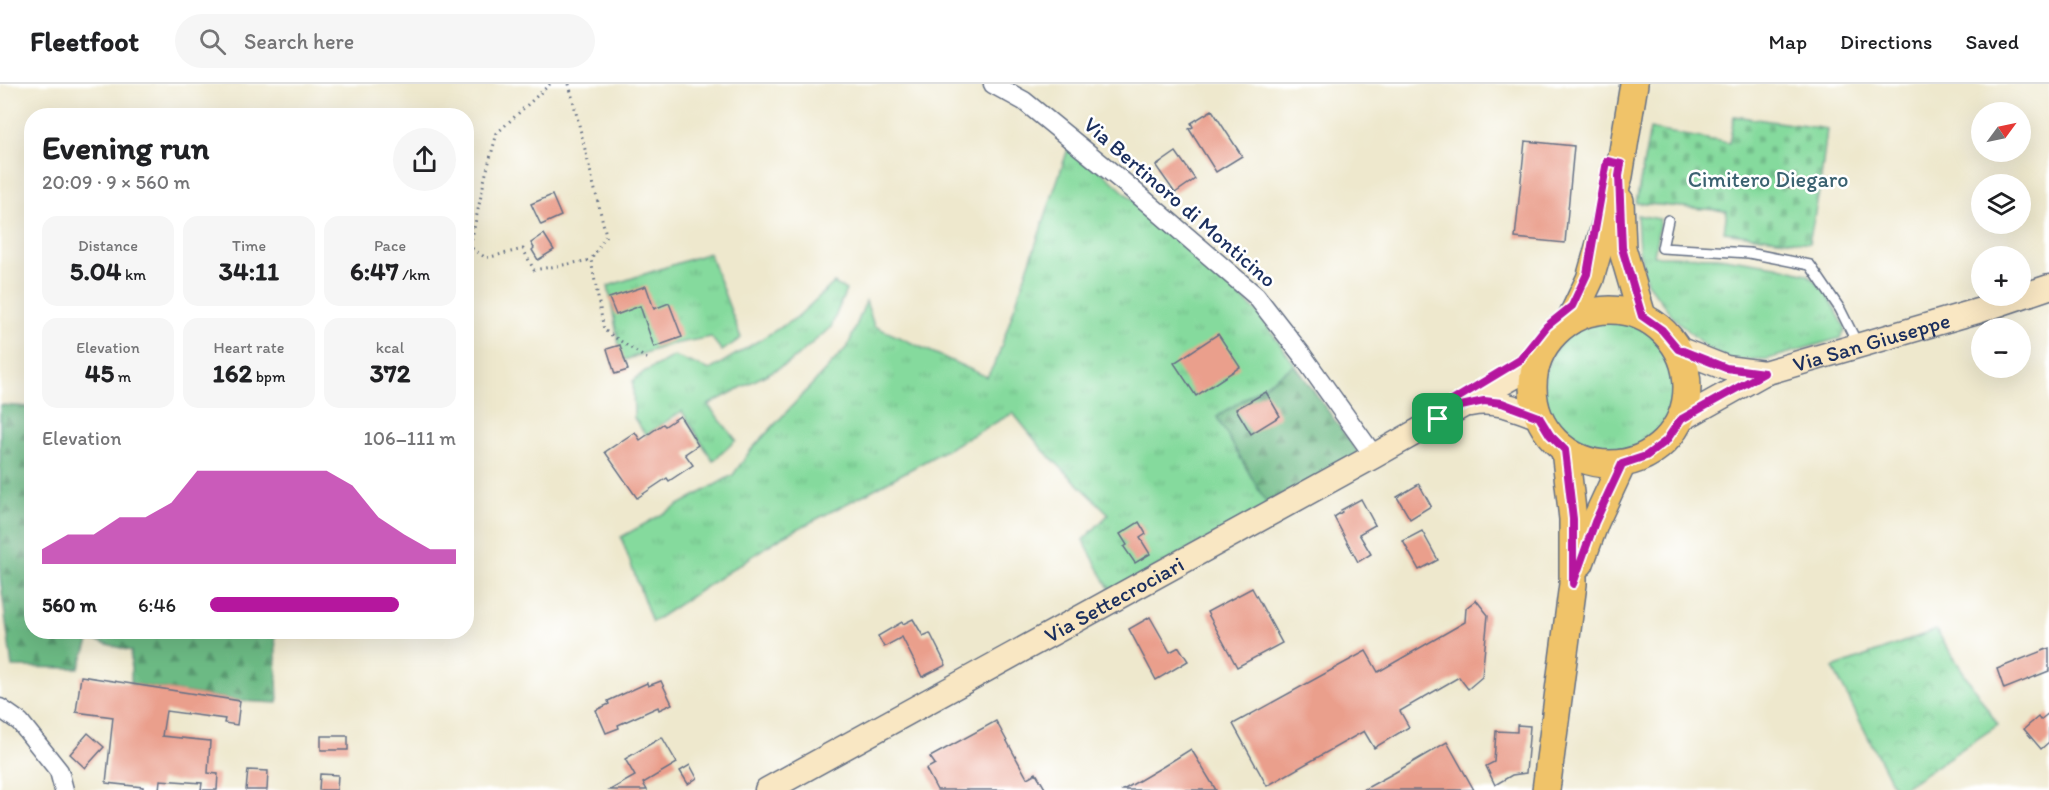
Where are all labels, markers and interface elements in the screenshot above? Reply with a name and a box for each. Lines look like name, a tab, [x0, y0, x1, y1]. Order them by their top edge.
search box	[175, 14, 595, 68]
text: Fleetfoot	[30, 24, 139, 58]
icon: search	[196, 25, 229, 58]
text: Search here	[244, 28, 354, 55]
text: Map	[1769, 29, 1807, 54]
text: Directions	[1840, 29, 1932, 54]
text: Saved	[1965, 29, 2019, 54]
north arrow	[1971, 102, 2031, 162]
map controls	[1971, 102, 2031, 378]
street label: Via Bertinoro di Monticino	[1078, 111, 1282, 293]
text: Evening run	[42, 128, 209, 167]
button: share	[393, 128, 456, 191]
park label: Cimitero Diegaro	[1688, 166, 1848, 193]
text: 20:09 · 9 × 560 m	[42, 170, 190, 194]
button: layers	[1971, 174, 2031, 234]
text: Distance	[78, 236, 138, 255]
text: Time	[232, 236, 266, 255]
text: Pace	[374, 236, 406, 255]
button: +	[1971, 246, 2031, 306]
text: 5.04	[70, 255, 121, 287]
text: 34:11	[219, 255, 279, 287]
text: 6:47	[350, 255, 399, 287]
text: km	[121, 265, 146, 284]
text: /km	[399, 265, 430, 284]
street label: Via San Giuseppe	[1789, 306, 1953, 377]
button: −	[1971, 318, 2031, 378]
text: Elevation	[76, 338, 140, 357]
text: Heart rate	[214, 338, 284, 357]
text: kcal	[376, 338, 404, 357]
text: 45	[85, 357, 114, 389]
text: 162	[213, 357, 252, 389]
text: 372	[370, 357, 410, 389]
text: m	[114, 367, 131, 386]
text: bpm	[252, 367, 285, 386]
pin	[1412, 393, 1463, 444]
icon: arrive	[1421, 402, 1454, 435]
text: Elevation	[42, 426, 121, 450]
text: 106–111 m	[364, 426, 456, 450]
street label: Via Settecrociari	[1039, 550, 1188, 648]
text: 560 m	[42, 593, 97, 617]
text: 6:46	[138, 593, 176, 617]

